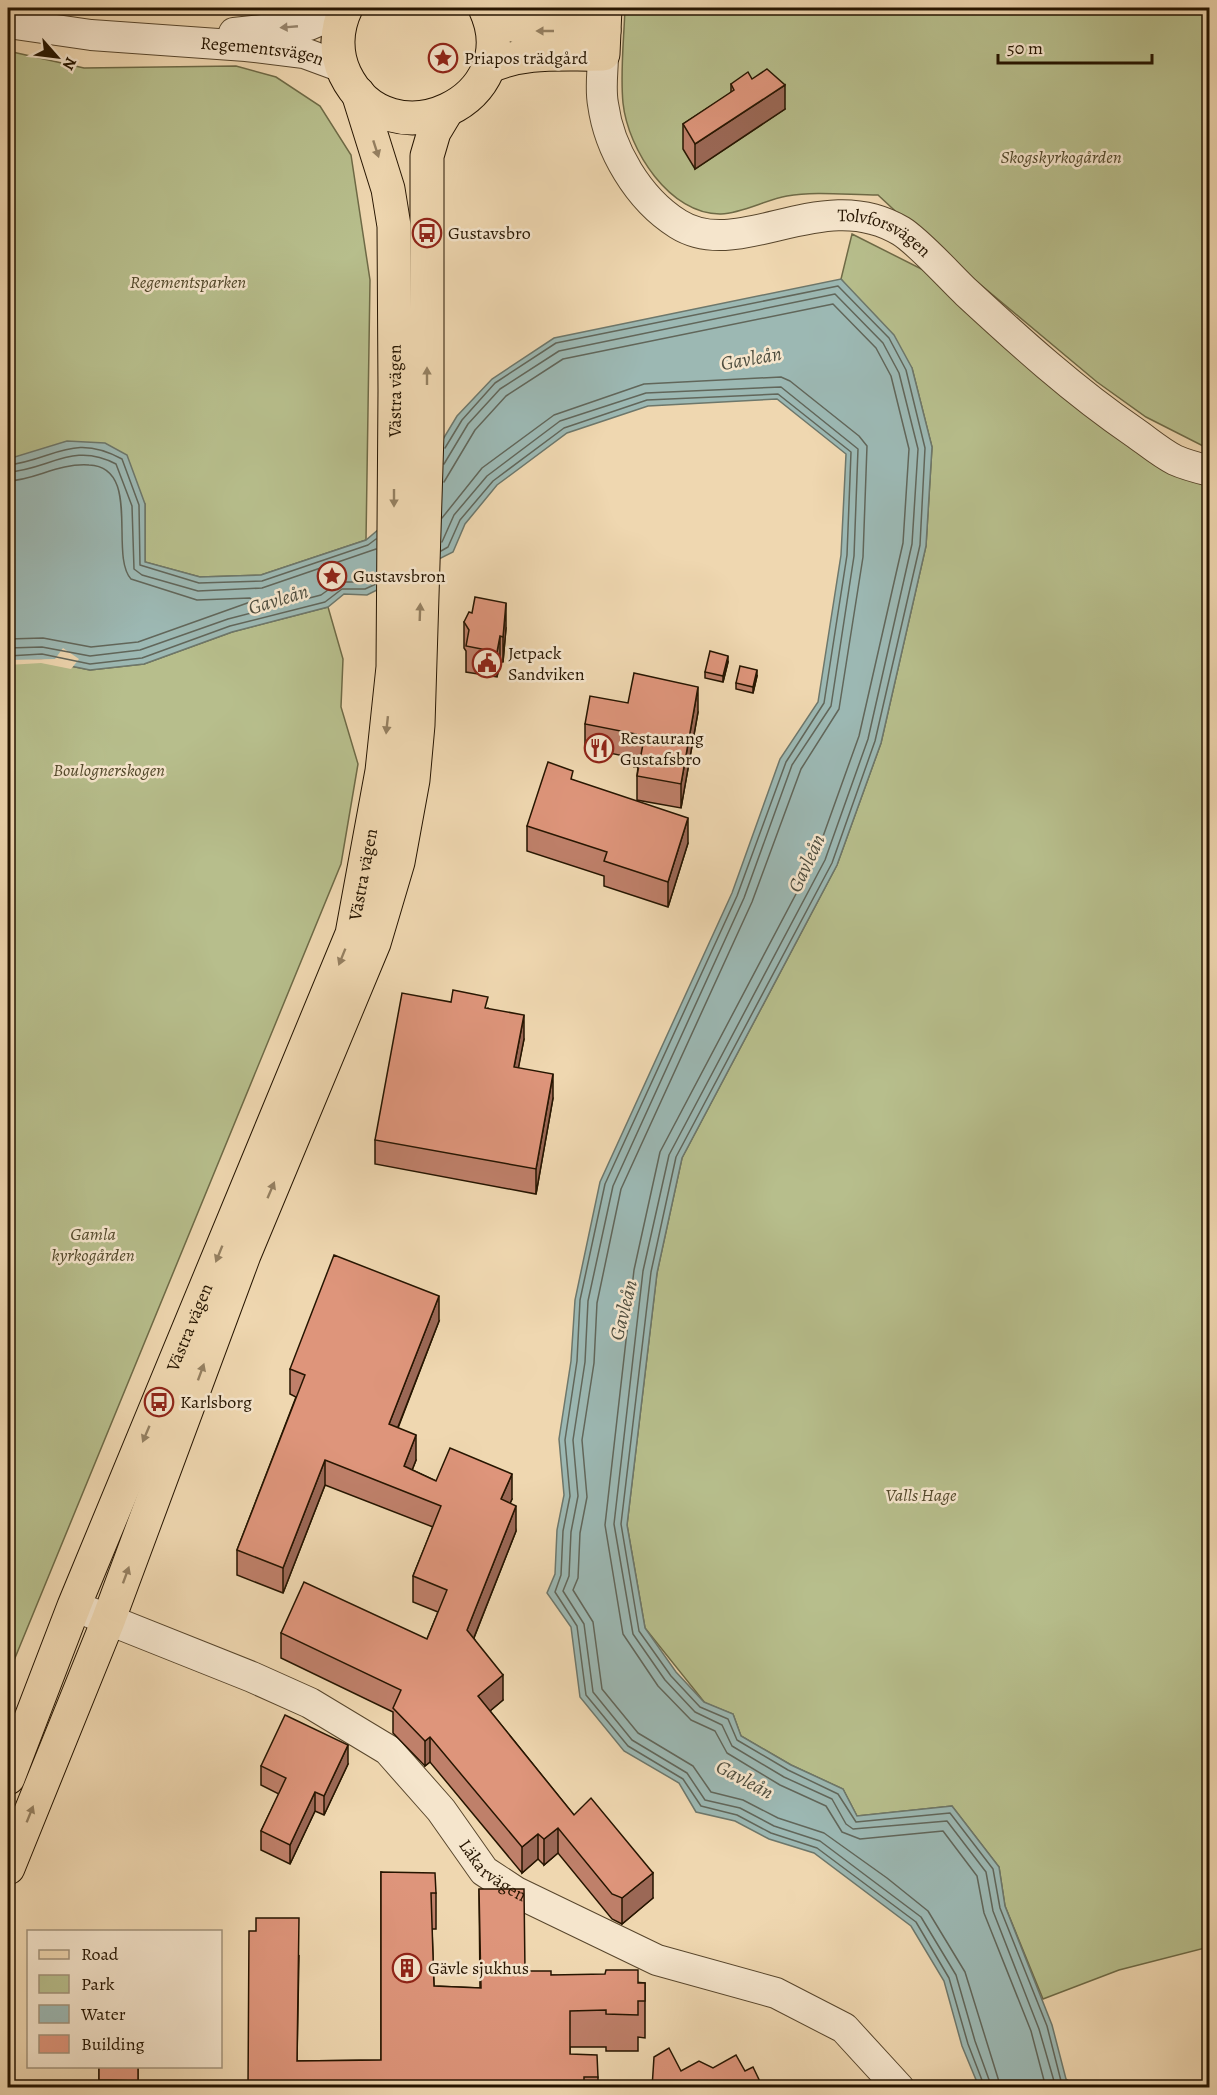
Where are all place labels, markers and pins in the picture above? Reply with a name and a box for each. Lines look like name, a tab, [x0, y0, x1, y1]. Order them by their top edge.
place icon: Priapos trädgård	[427, 42, 459, 74]
place label: Priapos trädgård	[464, 46, 588, 70]
bus stop icon: Gustavsbro	[411, 217, 443, 249]
place label: Gustavsbro	[448, 221, 531, 245]
place icon: Gustavsbron	[316, 560, 348, 592]
place label: Gustavsbron	[353, 564, 446, 588]
place label: Jetpack Sandviken	[508, 641, 585, 686]
public building icon: Jetpack Sandviken	[471, 647, 503, 679]
place label: Restaurang Gustafsbro	[620, 726, 704, 771]
restaurant icon: Restaurang Gustafsbro	[583, 732, 615, 764]
bus stop icon: Karlsborg	[143, 1386, 175, 1418]
place label: Karlsborg	[180, 1390, 252, 1414]
building icon: Gävle sjukhus	[391, 1952, 423, 1984]
place label: Gävle sjukhus	[428, 1956, 529, 1980]

